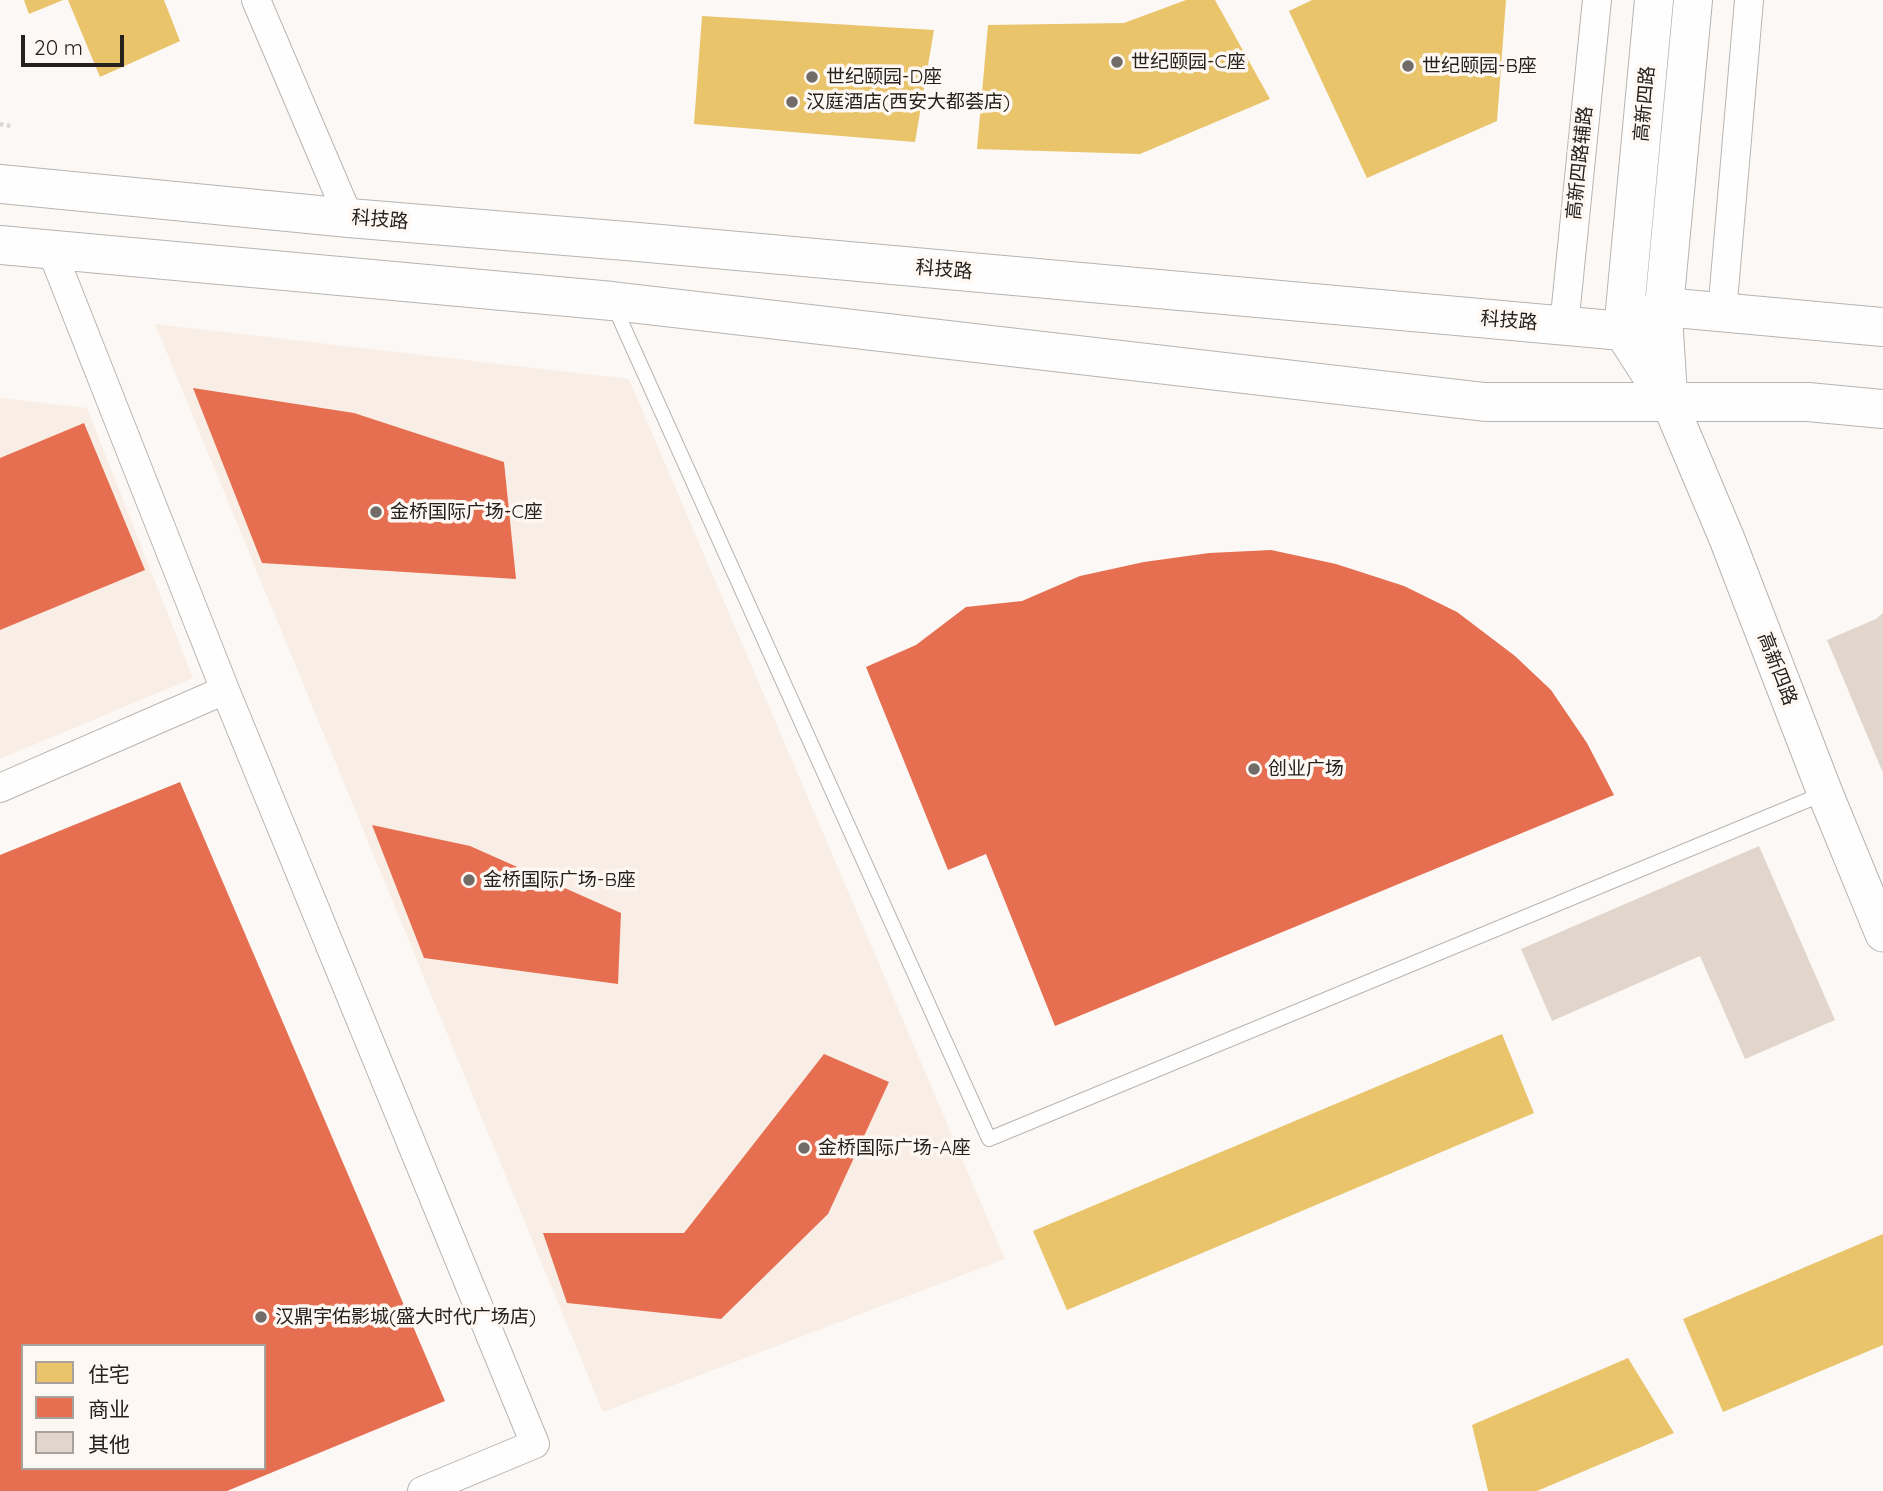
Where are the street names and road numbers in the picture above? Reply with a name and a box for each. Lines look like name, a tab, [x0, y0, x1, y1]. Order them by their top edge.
street label: 高新四路	[1630, 65, 1660, 143]
street label: 高新四路辅路	[1563, 105, 1597, 221]
street label: 科技路	[351, 206, 409, 234]
street label: 科技路	[915, 256, 973, 284]
street label: 科技路	[1480, 307, 1538, 335]
street label: 高新四路	[1753, 629, 1801, 709]

